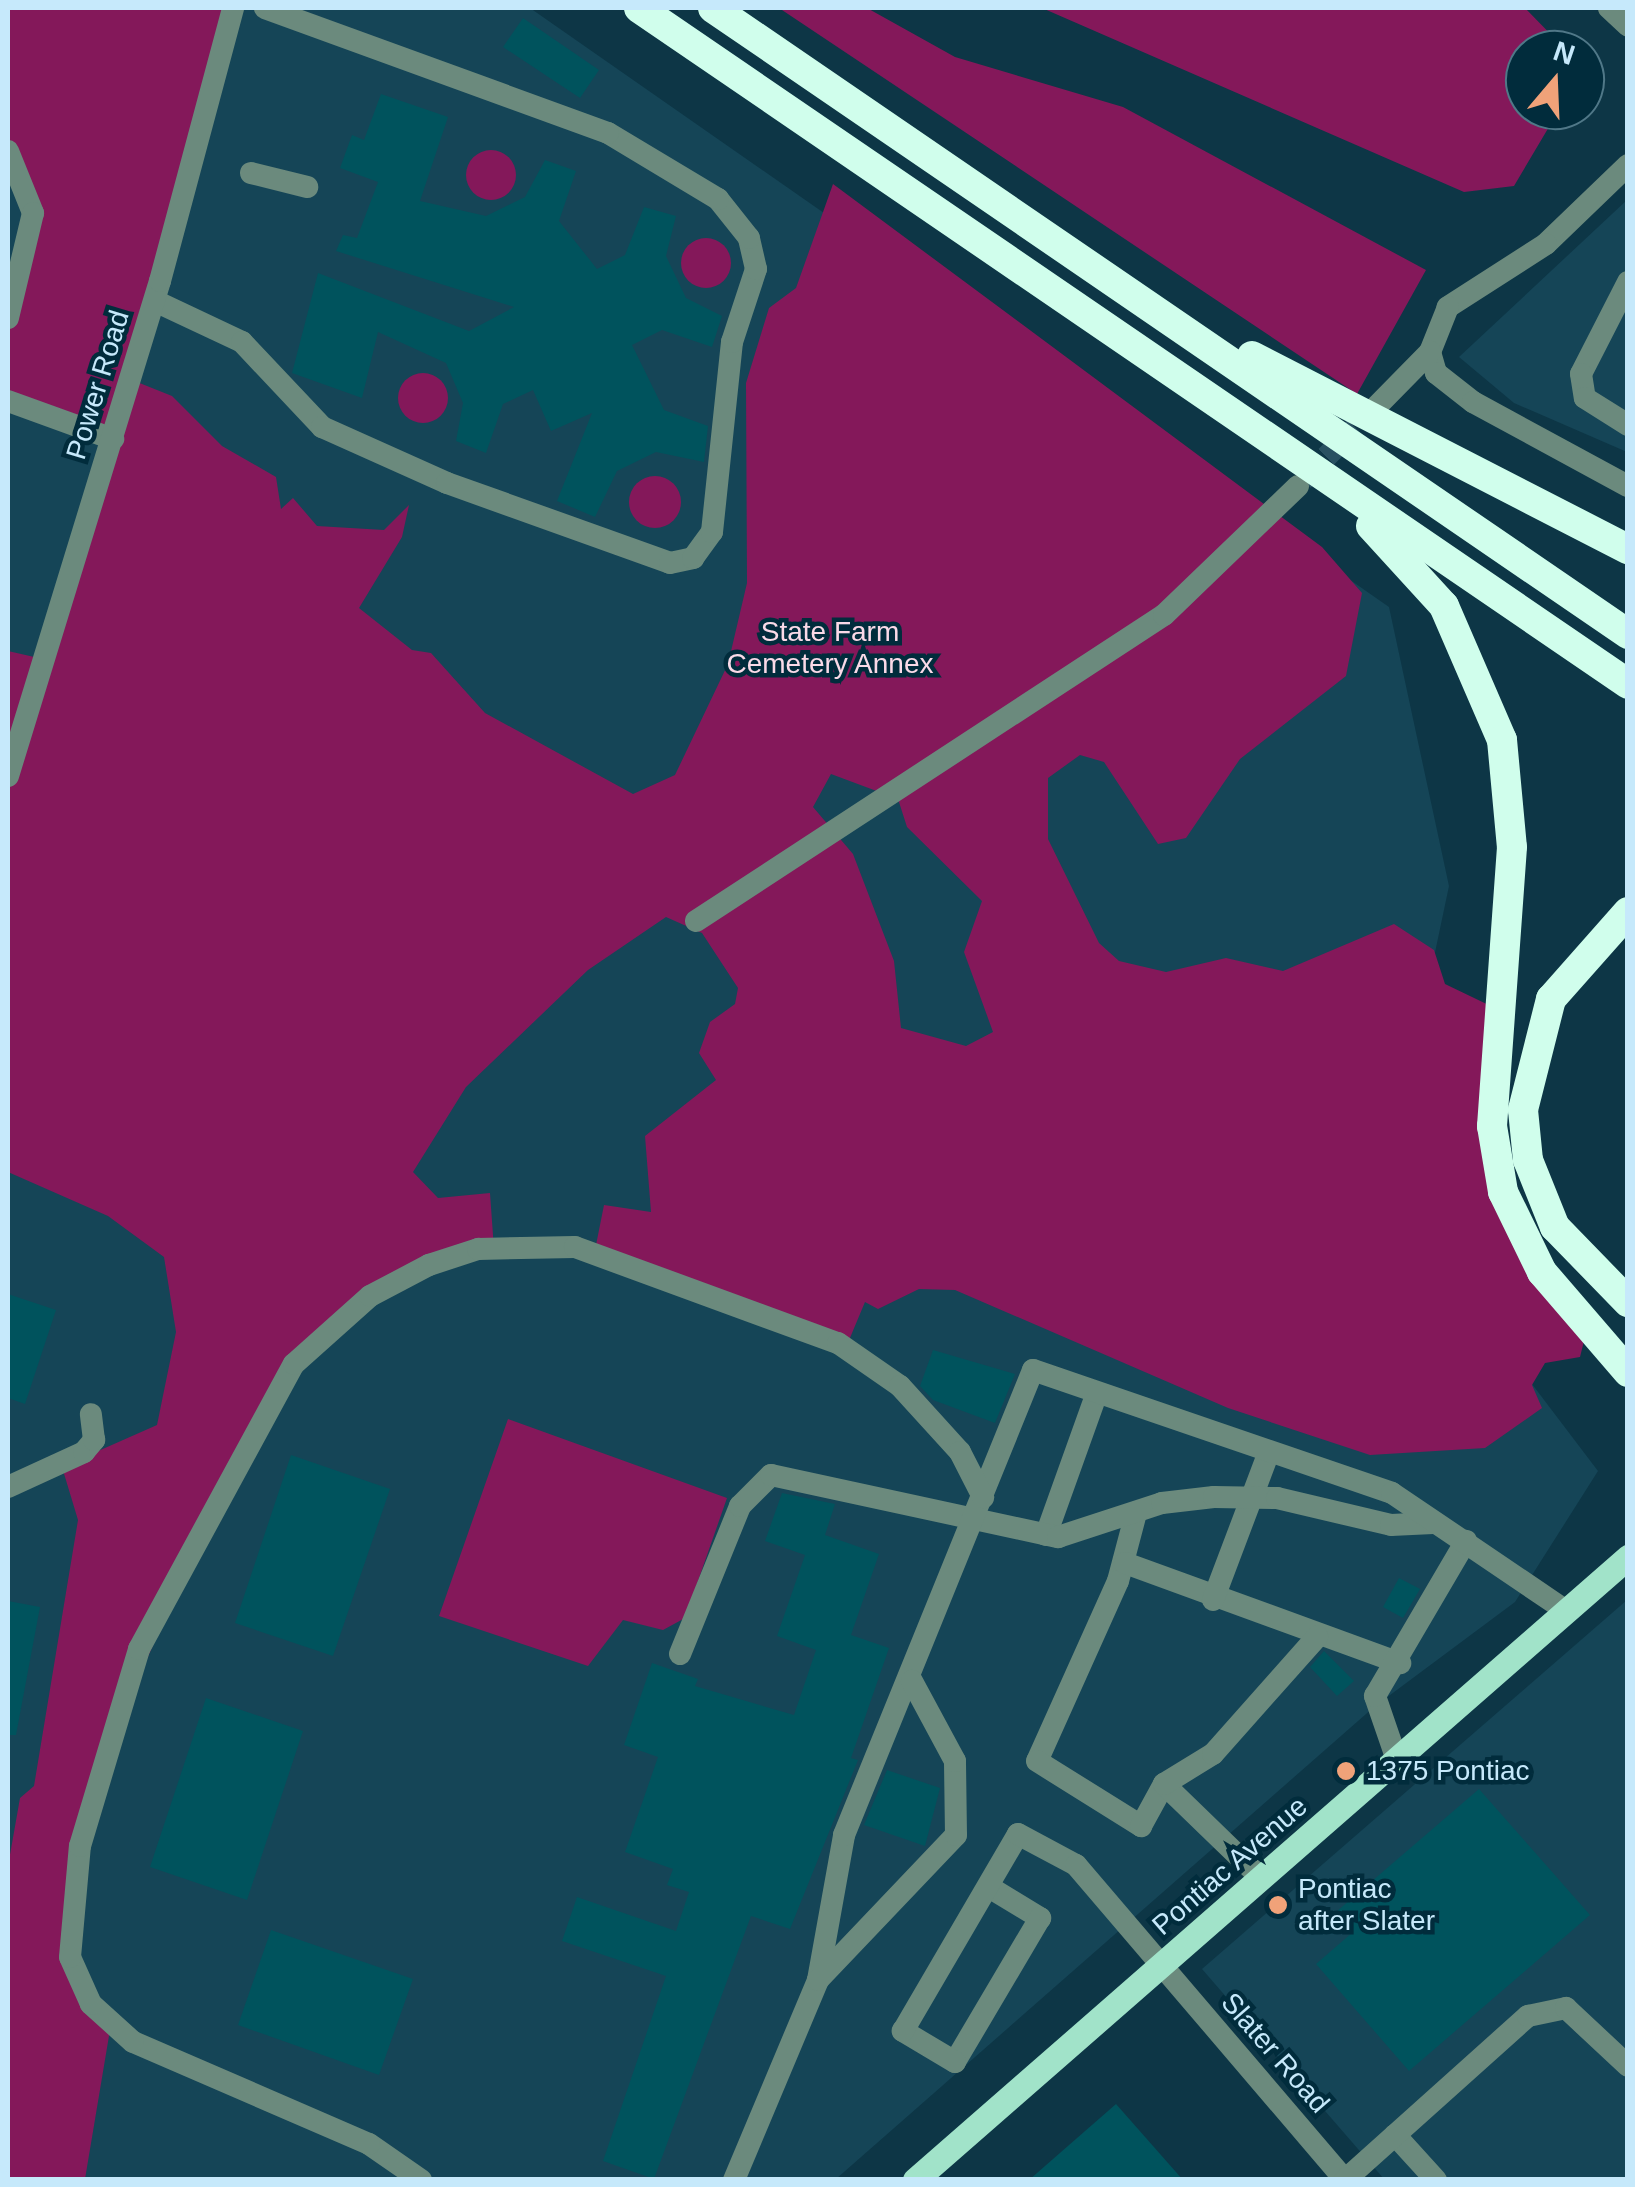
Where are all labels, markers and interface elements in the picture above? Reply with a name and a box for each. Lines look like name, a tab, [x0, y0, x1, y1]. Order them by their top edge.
north arrow	[1505, 30, 1605, 130]
text: N	[1550, 35, 1579, 71]
street label: Power Road	[59, 306, 137, 464]
park label: State Farm Cemetery Annex	[726, 615, 934, 681]
place label: 1375 Pontiac	[1366, 1754, 1529, 1788]
marker: 1375 Pontiac	[1335, 1760, 1357, 1782]
street label: Pontiac Avenue	[1145, 1789, 1315, 1943]
place label: Pontiac after Slater	[1298, 1872, 1435, 1938]
marker: Pontiac after Slater	[1267, 1894, 1289, 1916]
street label: Slater Road	[1214, 1986, 1336, 2120]

